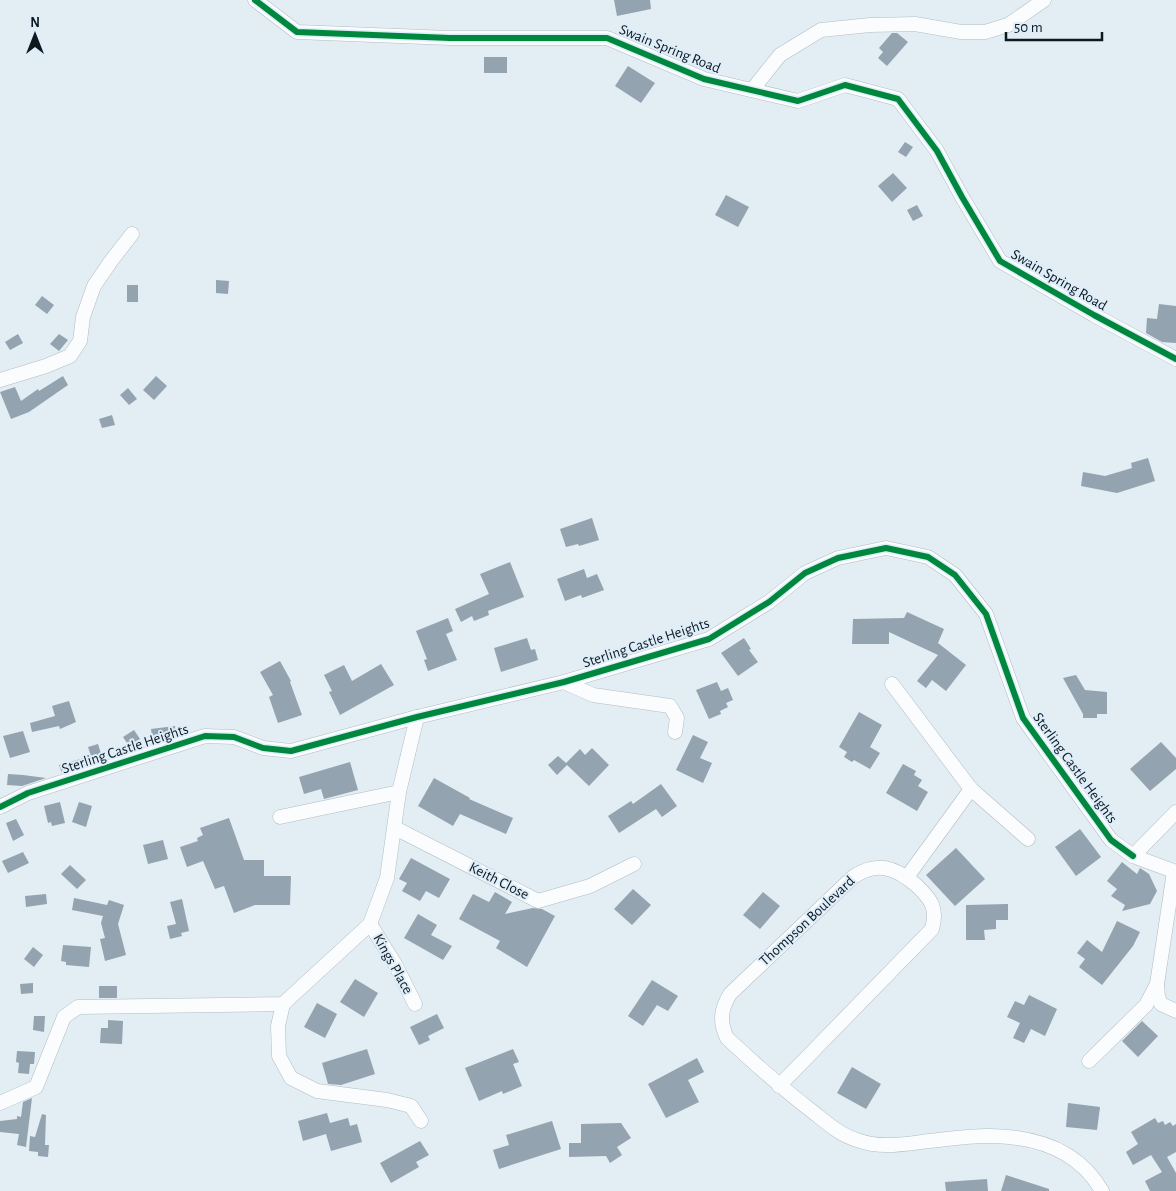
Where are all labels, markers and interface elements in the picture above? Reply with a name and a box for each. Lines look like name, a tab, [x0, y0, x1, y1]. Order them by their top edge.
north arrow	[10, 10, 60, 60]
scale bar	[1006, 10, 1102, 42]
text: N	[30, 16, 40, 30]
text: 50 m	[1014, 20, 1043, 35]
street label: Swain Spring Road	[617, 22, 723, 76]
street label: Swain Spring Road	[1009, 247, 1110, 314]
street label: Sterling Castle Heights	[581, 615, 711, 671]
street label: Sterling Castle Heights	[1030, 710, 1120, 826]
street label: Sterling Castle Heights	[60, 721, 190, 777]
street label: Keith Close	[467, 860, 531, 902]
street label: Thompson Boulevard	[757, 873, 858, 969]
street label: Kings Place	[370, 931, 416, 997]

